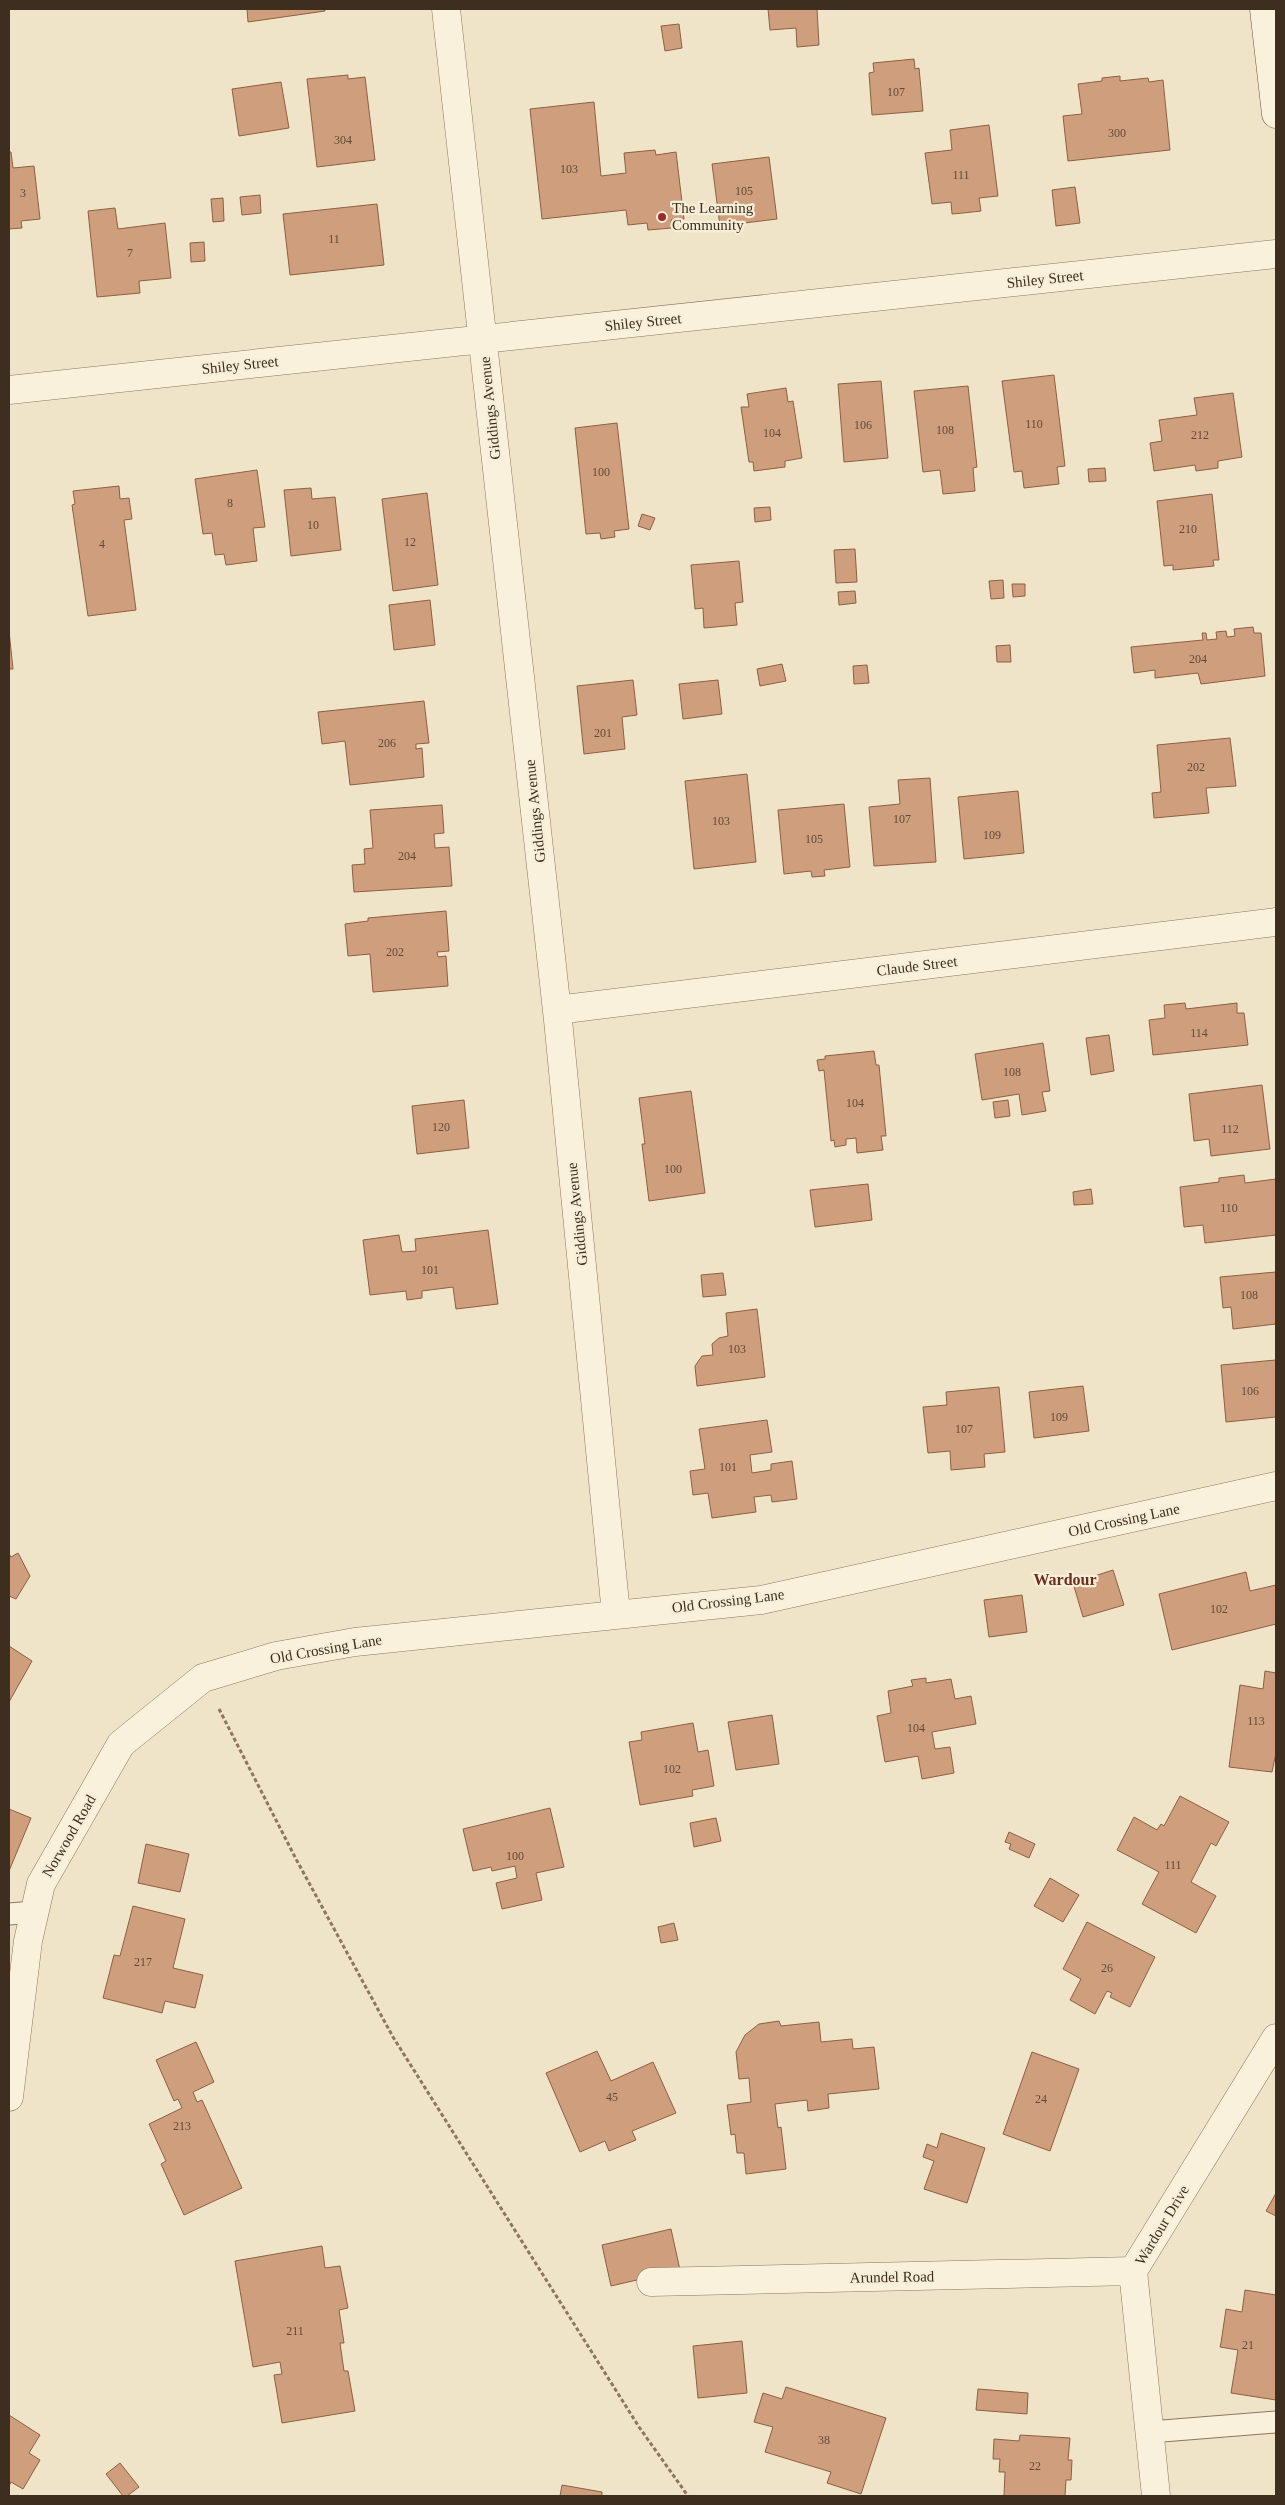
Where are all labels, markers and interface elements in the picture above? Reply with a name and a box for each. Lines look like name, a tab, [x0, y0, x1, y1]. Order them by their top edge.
house number: 107	[887, 85, 905, 99]
house number: 300	[1108, 126, 1126, 140]
house number: 304	[334, 133, 352, 147]
house number: 103	[560, 162, 578, 176]
house number: 111	[952, 168, 970, 182]
house number: 105	[735, 184, 753, 198]
house number: 3	[20, 186, 26, 200]
place label: The Learning Community	[672, 200, 754, 233]
marker: The Learning Community	[656, 211, 668, 223]
house number: 11	[328, 232, 340, 246]
house number: 7	[127, 246, 133, 260]
street label: Shiley Street	[1006, 267, 1085, 291]
street label: Shiley Street	[604, 310, 683, 334]
street label: Shiley Street	[201, 353, 280, 377]
street label: Giddings Avenue	[477, 355, 503, 460]
house number: 110	[1025, 417, 1043, 431]
house number: 106	[854, 418, 872, 432]
house number: 108	[936, 423, 954, 437]
house number: 104	[763, 426, 781, 440]
house number: 212	[1191, 428, 1209, 442]
house number: 100	[592, 465, 610, 479]
house number: 8	[227, 496, 233, 510]
house number: 10	[307, 518, 319, 532]
house number: 210	[1179, 522, 1197, 536]
house number: 12	[404, 535, 416, 549]
house number: 4	[99, 537, 105, 551]
house number: 204	[1189, 652, 1207, 666]
house number: 201	[594, 726, 612, 740]
house number: 206	[378, 736, 396, 750]
street label: Giddings Avenue	[522, 758, 548, 863]
house number: 202	[1187, 760, 1205, 774]
house number: 107	[893, 812, 911, 826]
house number: 103	[712, 814, 730, 828]
house number: 109	[983, 828, 1001, 842]
house number: 105	[805, 832, 823, 846]
house number: 204	[398, 849, 416, 863]
house number: 202	[386, 945, 404, 959]
street label: Claude Street	[876, 953, 959, 979]
house number: 114	[1190, 1026, 1208, 1040]
house number: 108	[1003, 1065, 1021, 1079]
house number: 104	[846, 1096, 864, 1110]
house number: 120	[432, 1120, 450, 1134]
house number: 112	[1221, 1122, 1239, 1136]
street label: Giddings Avenue	[564, 1161, 590, 1266]
house number: 100	[664, 1162, 682, 1176]
house number: 110	[1220, 1201, 1238, 1215]
house number: 101	[421, 1263, 439, 1277]
house number: 108	[1240, 1288, 1258, 1302]
house number: 103	[728, 1342, 746, 1356]
house number: 106	[1241, 1384, 1259, 1398]
house number: 109	[1050, 1410, 1068, 1424]
house number: 107	[955, 1422, 973, 1436]
house number: 101	[719, 1460, 737, 1474]
street label: Old Crossing Lane	[1067, 1500, 1181, 1540]
district label: Wardour	[1033, 1571, 1097, 1588]
street label: Old Crossing Lane	[671, 1586, 786, 1616]
house number: 102	[1210, 1602, 1228, 1616]
street label: Old Crossing Lane	[269, 1631, 384, 1667]
house number: 113	[1247, 1714, 1265, 1728]
house number: 104	[907, 1721, 925, 1735]
house number: 102	[663, 1762, 681, 1776]
street label: Norwood Road	[39, 1792, 99, 1880]
house number: 100	[506, 1849, 524, 1863]
house number: 111	[1164, 1858, 1182, 1872]
house number: 217	[134, 1955, 152, 1969]
house number: 26	[1101, 1961, 1113, 1975]
house number: 45	[606, 2090, 618, 2104]
house number: 24	[1035, 2092, 1047, 2106]
house number: 213	[173, 2119, 191, 2133]
street label: Wardour Drive	[1132, 2182, 1192, 2268]
street label: Arundel Road	[850, 2268, 935, 2286]
house number: 211	[286, 2324, 304, 2338]
house number: 21	[1242, 2338, 1254, 2352]
house number: 38	[818, 2433, 830, 2447]
house number: 22	[1029, 2459, 1041, 2473]

